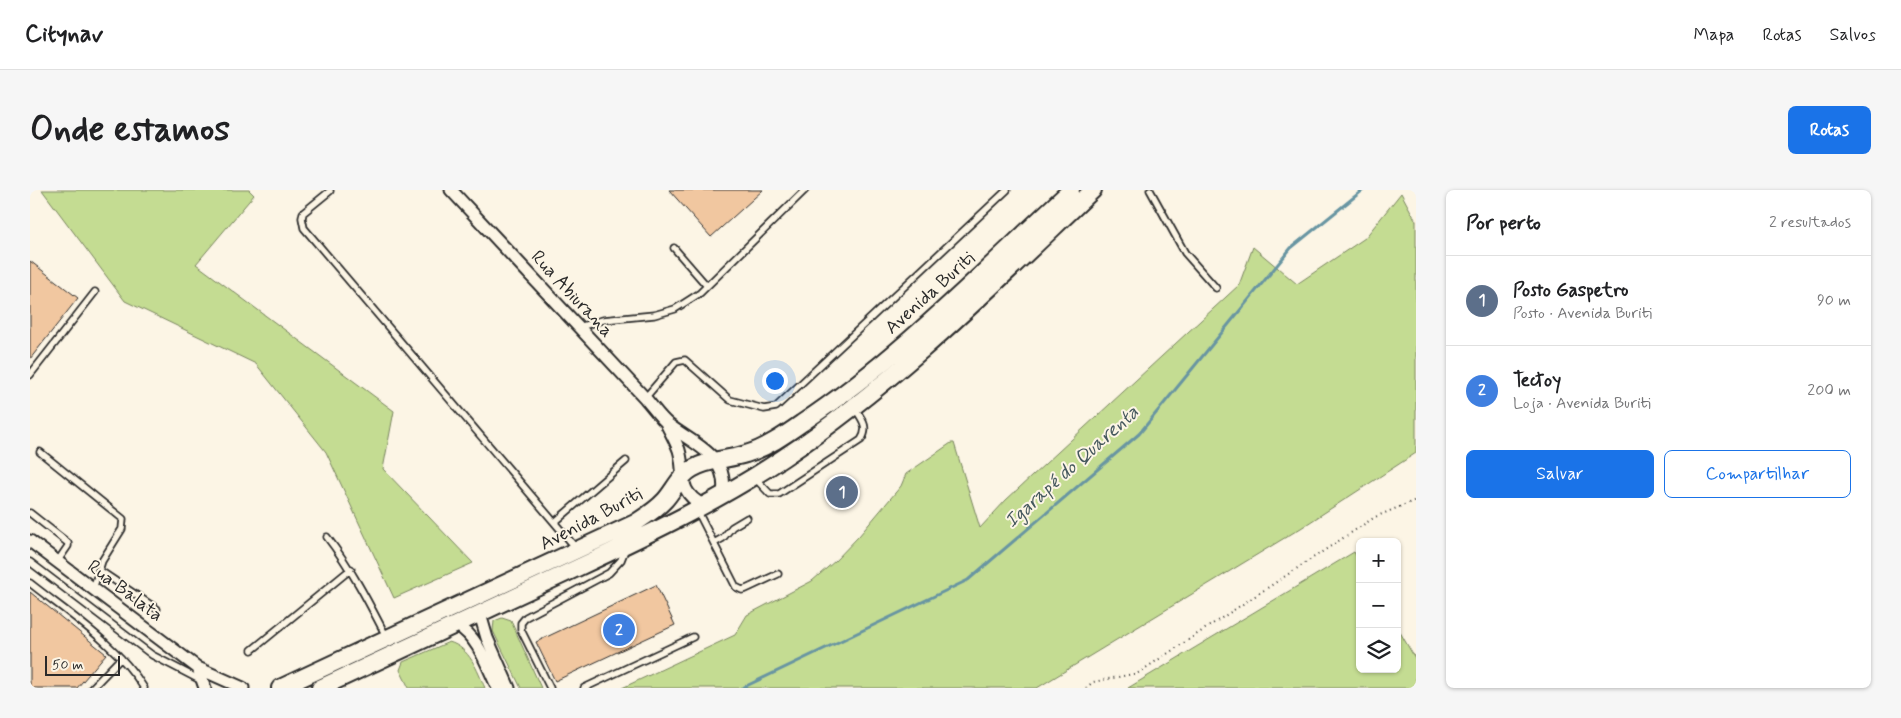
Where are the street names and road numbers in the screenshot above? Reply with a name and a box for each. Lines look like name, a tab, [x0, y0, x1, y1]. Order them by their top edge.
street label: Rua Abiurana	[525, 245, 619, 343]
street label: Avenida Buriti	[880, 246, 980, 340]
street label: Avenida Buriti	[535, 482, 647, 556]
street label: Rua Balata	[82, 554, 168, 628]

